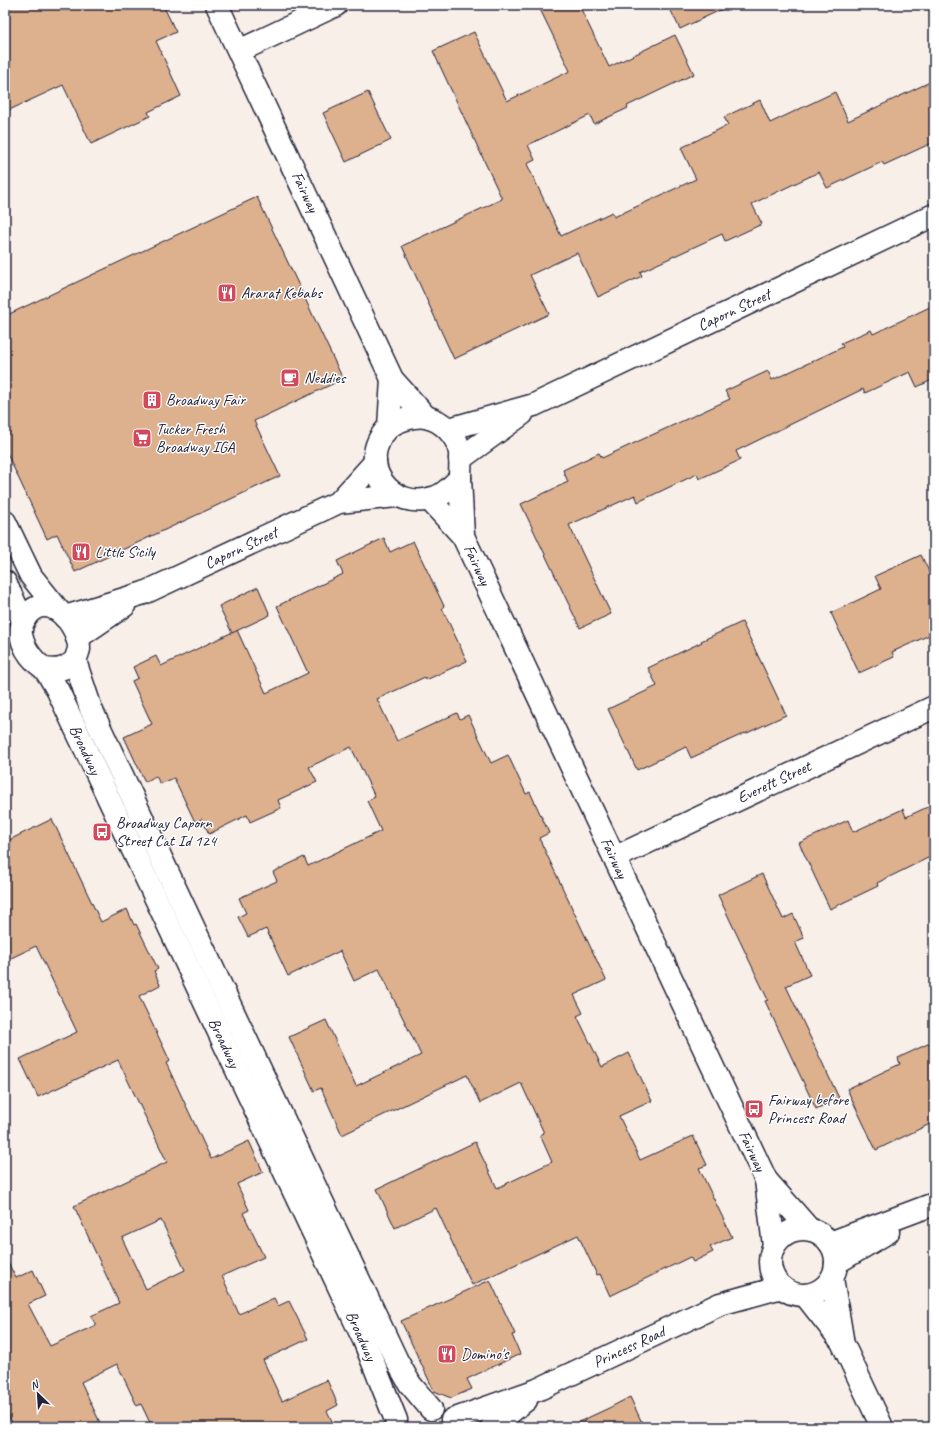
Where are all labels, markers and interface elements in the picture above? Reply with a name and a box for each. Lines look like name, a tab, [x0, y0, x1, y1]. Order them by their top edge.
street label: Fairway	[287, 168, 324, 217]
restaurant icon: Ararat Kebabs	[216, 282, 238, 304]
place label: Ararat Kebabs	[241, 283, 323, 303]
street label: Caporn Street	[694, 283, 776, 336]
cafe icon: Neddies	[279, 367, 301, 389]
place label: Neddies	[304, 368, 347, 388]
building icon: Broadway Fair	[141, 389, 163, 411]
place label: Broadway Fair	[166, 390, 246, 410]
place label: Tucker Fresh Broadway IGA	[156, 419, 236, 457]
supermarket icon: Tucker Fresh Broadway IGA	[131, 427, 153, 449]
street label: Caporn Street	[201, 521, 283, 574]
restaurant icon: Little Sicily	[70, 541, 92, 563]
street label: Fairway	[459, 541, 496, 590]
place label: Little Sicily	[95, 542, 156, 562]
street label: Broadway	[65, 722, 106, 780]
street label: Everett Street	[734, 756, 815, 808]
place label: Broadway Caporn Street Cat Id 124	[116, 813, 218, 851]
bus stop icon: Broadway Caporn Street Cat Id 124	[91, 821, 113, 843]
street label: Fairway	[596, 834, 633, 883]
street label: Broadway	[204, 1015, 245, 1073]
place label: Fairway before Princess Road	[768, 1090, 850, 1128]
bus stop icon: Fairway before Princess Road	[743, 1098, 765, 1120]
street label: Fairway	[734, 1127, 771, 1176]
street label: Broadway	[341, 1308, 381, 1366]
street label: Princess Road	[590, 1321, 670, 1372]
restaurant icon: Domino's	[436, 1343, 458, 1365]
place label: Domino's	[461, 1344, 510, 1364]
north arrow	[18, 1374, 58, 1414]
text: N	[28, 1376, 42, 1393]

